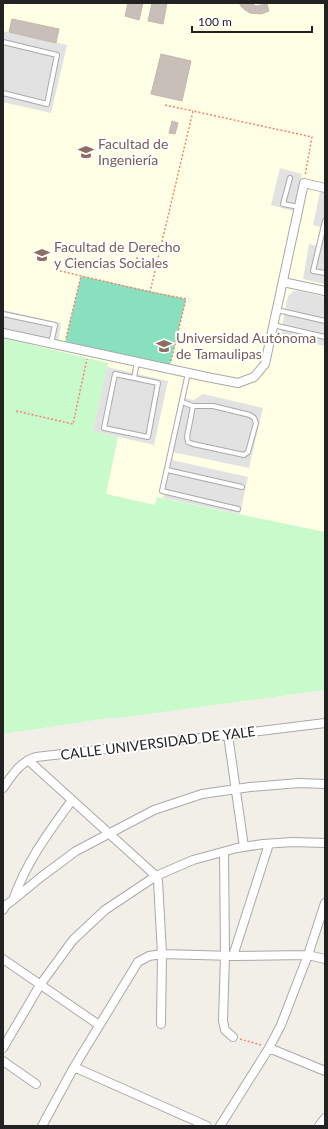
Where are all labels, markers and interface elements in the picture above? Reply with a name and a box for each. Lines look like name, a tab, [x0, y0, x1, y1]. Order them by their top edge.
scale bar	[192, 8, 312, 34]
text: 100 m	[198, 14, 232, 29]
place label: Facultad de Ingeniería	[98, 135, 168, 168]
school or university icon: Facultad de Ingeniería	[77, 143, 95, 161]
place label: Facultad de Derecho y Ciencias Sociales	[54, 238, 181, 271]
school or university icon: Facultad de Derecho y Ciencias Sociales	[33, 246, 51, 264]
place label: Universidad Autónoma de Tamaulipas	[176, 329, 316, 362]
school or university icon: Universidad Autónoma de Tamaulipas	[155, 337, 173, 355]
street label: CALLE UNIVERSIDAD DE YALE	[60, 722, 256, 763]

